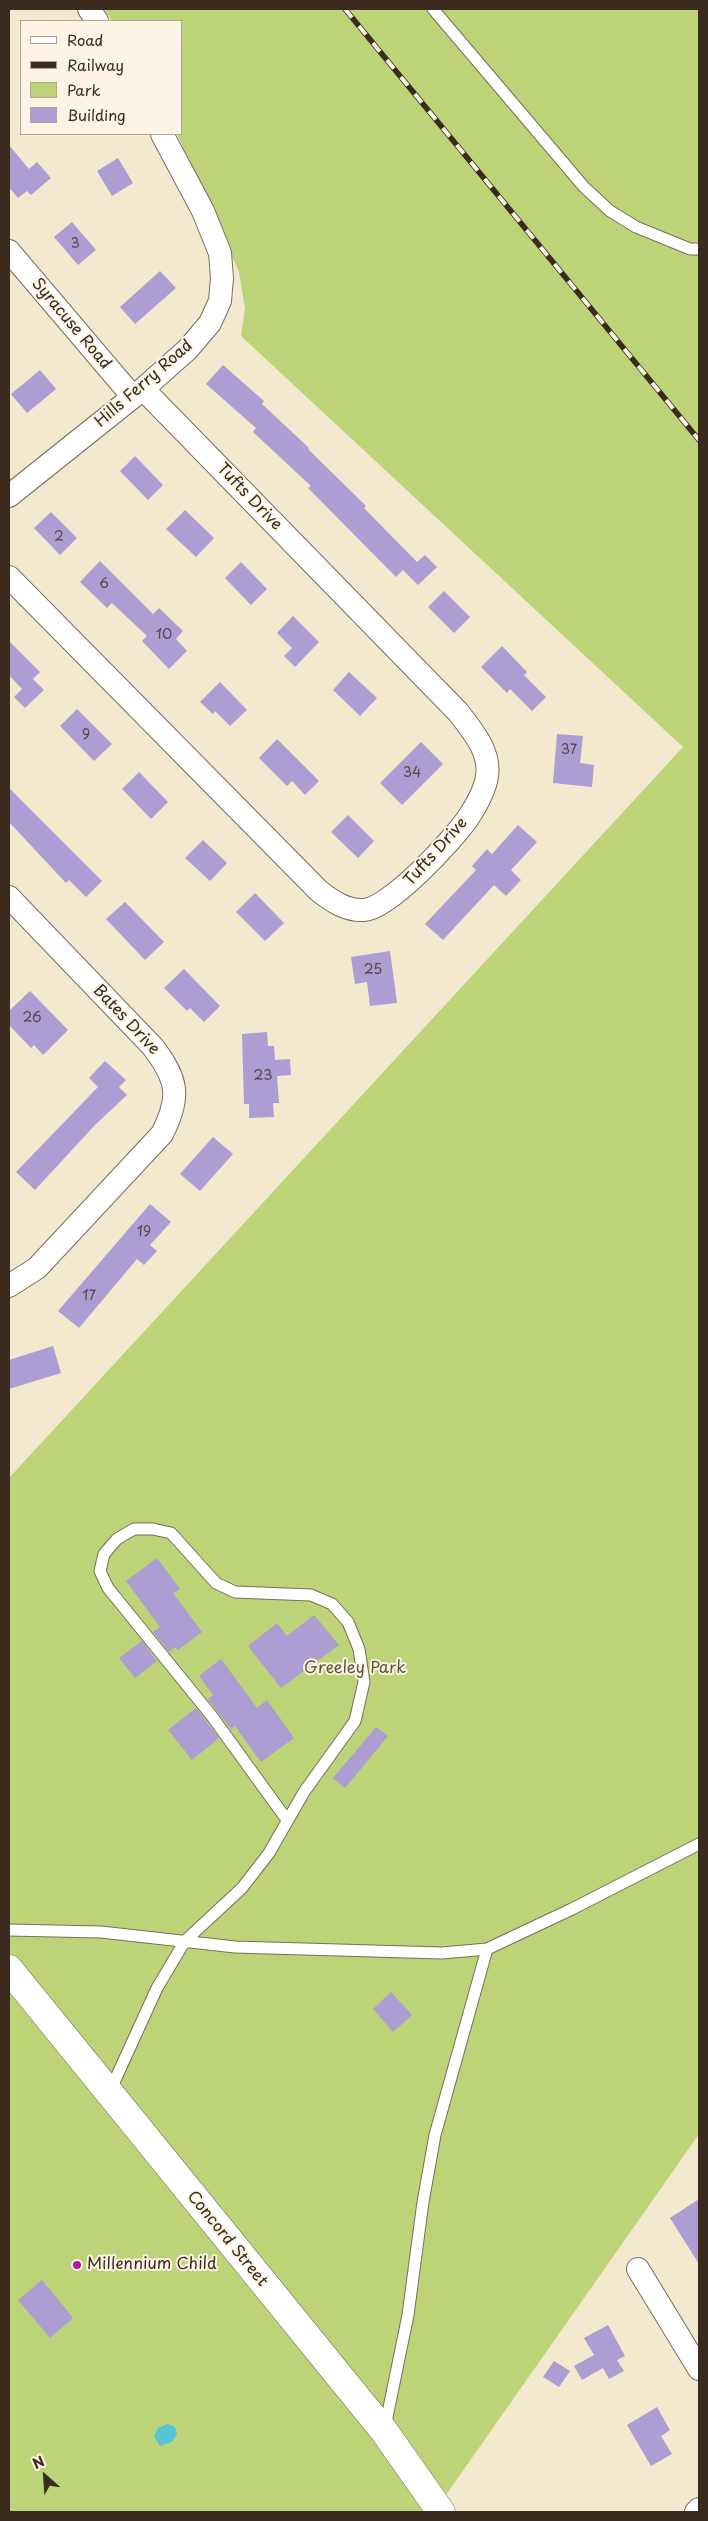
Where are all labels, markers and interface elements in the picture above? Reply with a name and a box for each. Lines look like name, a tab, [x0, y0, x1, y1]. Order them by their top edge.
legend	[20, 20, 182, 135]
text: Road	[67, 28, 103, 51]
text: Railway	[67, 53, 124, 76]
text: Park	[67, 78, 101, 101]
text: Building	[67, 103, 126, 126]
house number: 3	[70, 236, 80, 252]
street label: Syracuse Road	[27, 274, 115, 374]
street label: Hills Ferry Road	[91, 336, 197, 432]
street label: Tufts Drive	[212, 460, 286, 534]
house number: 2	[54, 529, 64, 545]
house number: 6	[99, 576, 109, 592]
house number: 10	[156, 627, 172, 643]
house number: 9	[82, 727, 90, 743]
house number: 37	[561, 742, 577, 758]
house number: 34	[403, 765, 421, 781]
street label: Tufts Drive	[400, 814, 472, 890]
house number: 25	[364, 962, 382, 978]
street label: Bates Drive	[89, 981, 163, 1059]
house number: 26	[22, 1010, 42, 1026]
house number: 23	[254, 1068, 272, 1084]
house number: 19	[137, 1224, 151, 1240]
house number: 17	[82, 1288, 96, 1304]
park label: Greeley Park	[304, 1659, 406, 1679]
street label: Concord Street	[183, 2187, 271, 2291]
place label: Millennium Child	[87, 2255, 217, 2275]
marker: Millennium Child	[71, 2259, 83, 2271]
text: N	[29, 2450, 48, 2474]
north arrow	[20, 2451, 70, 2501]

